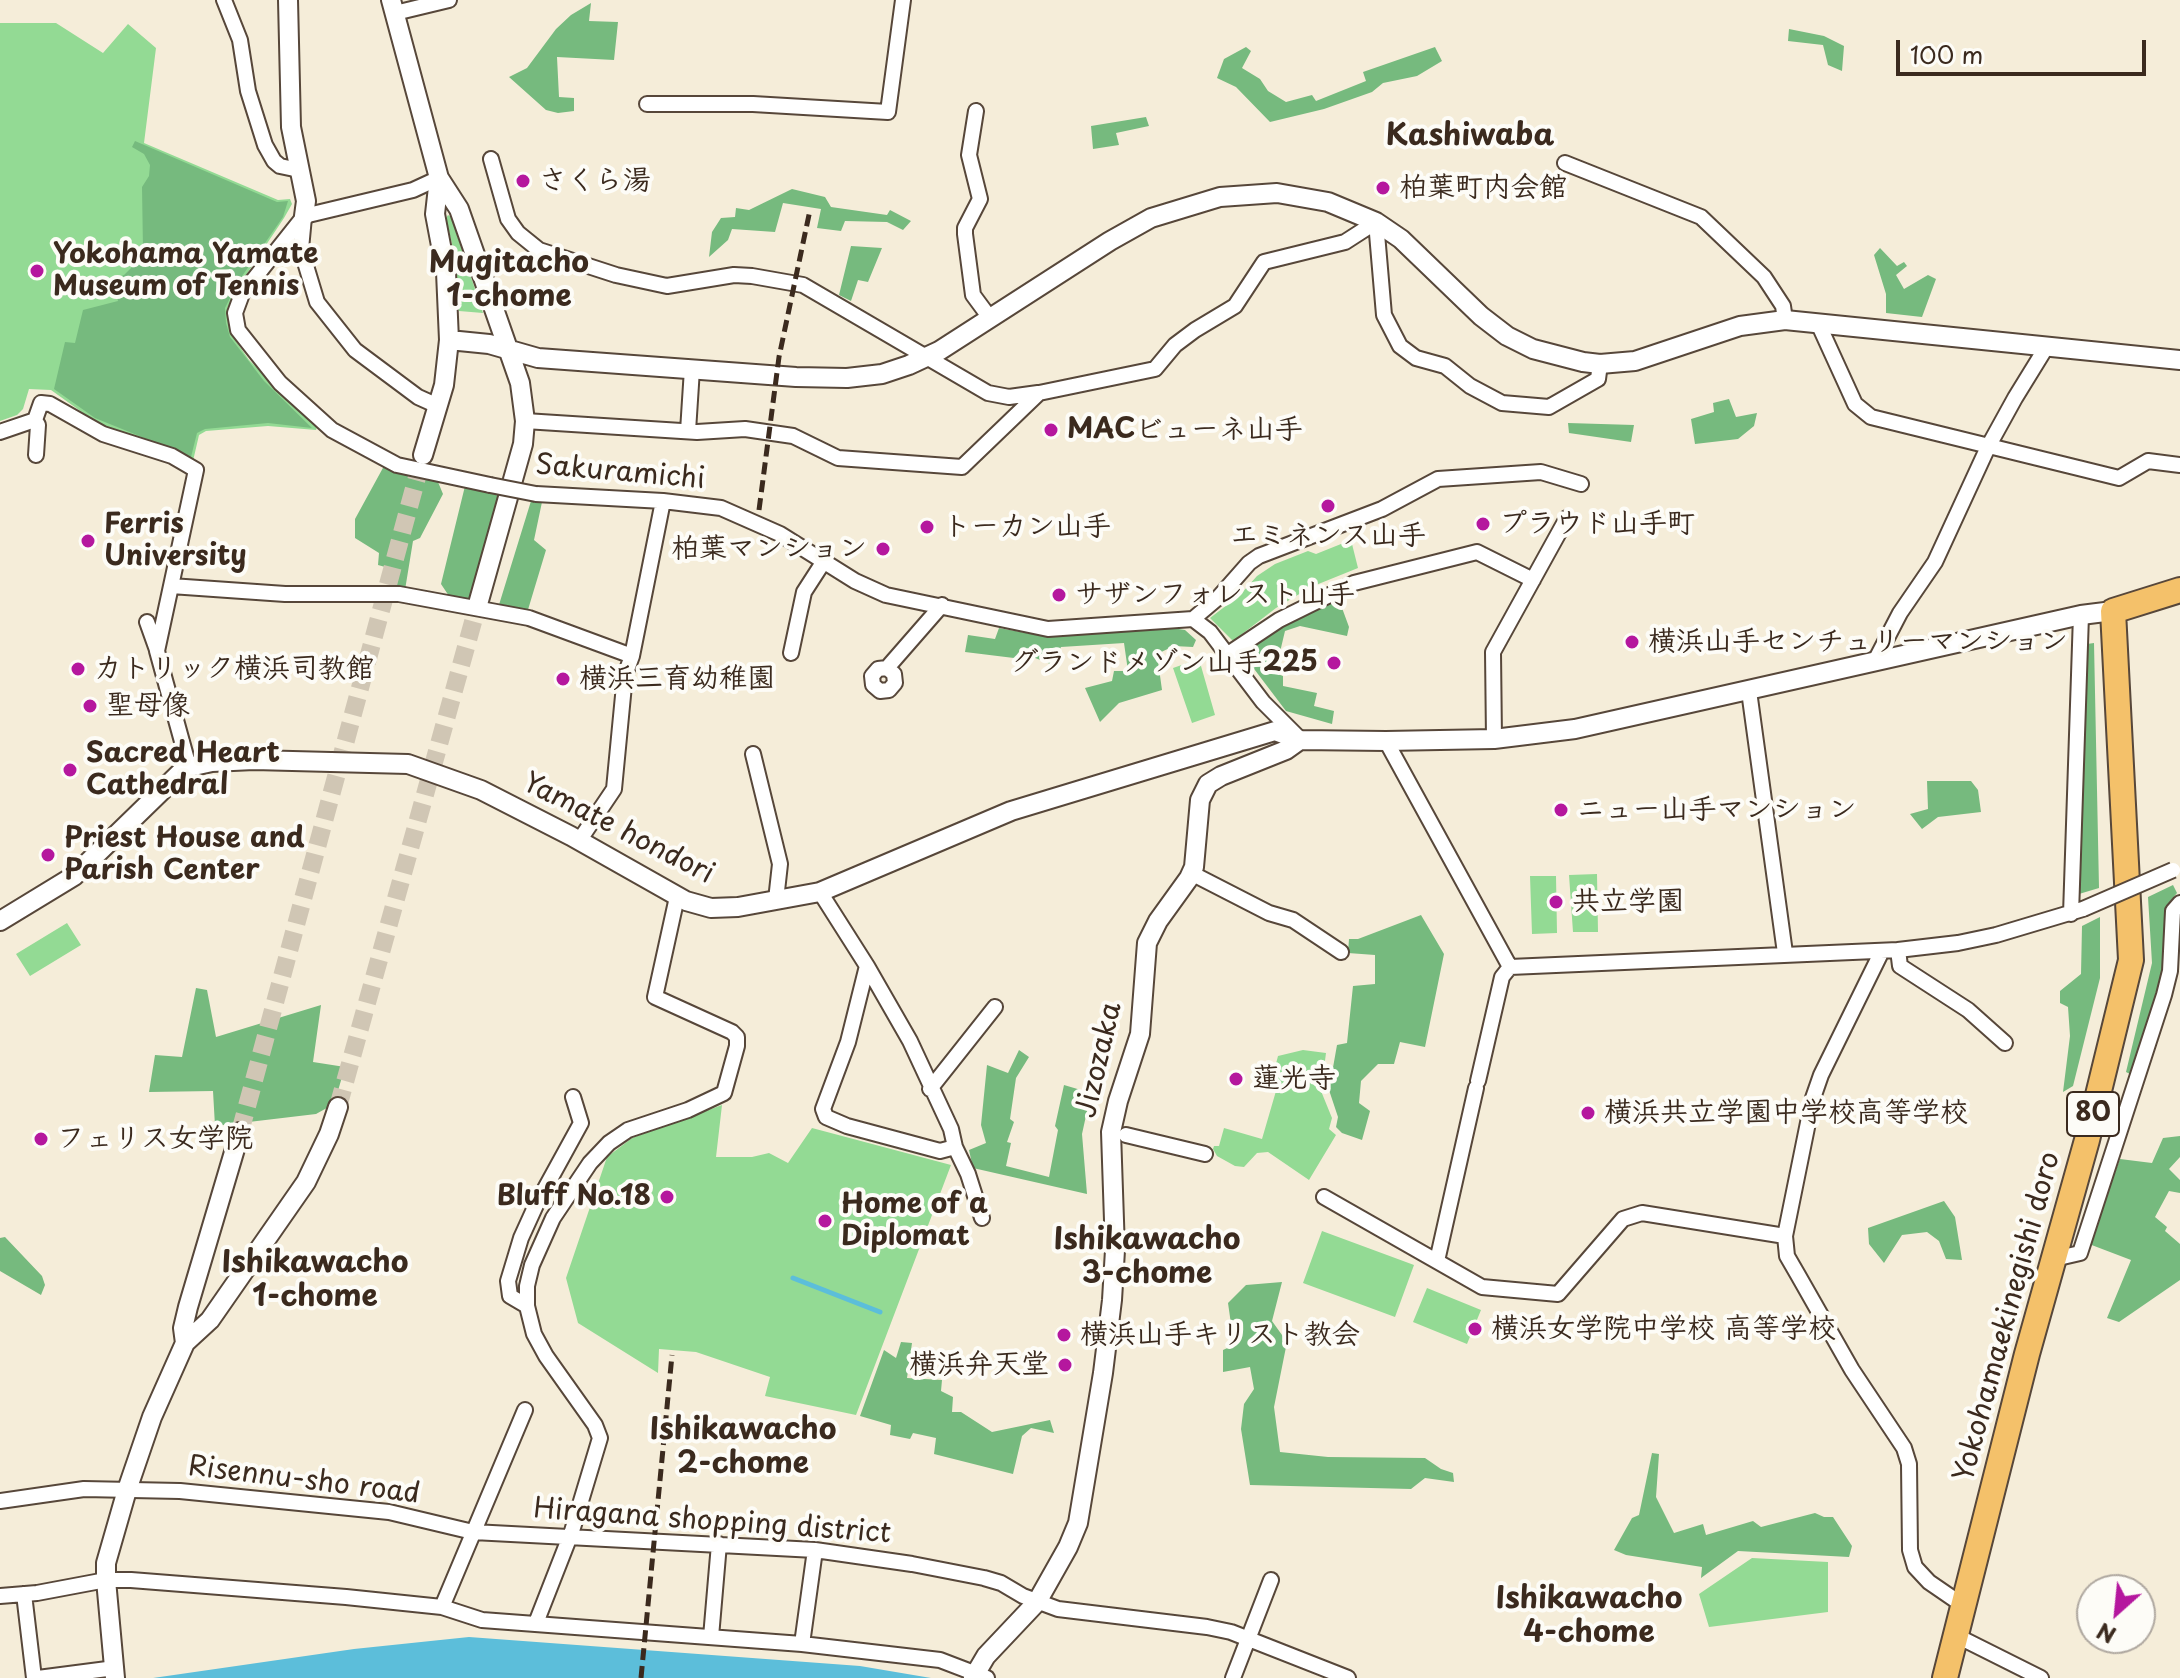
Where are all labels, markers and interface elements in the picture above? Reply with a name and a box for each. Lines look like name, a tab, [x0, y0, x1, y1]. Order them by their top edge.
scale bar	[1900, 24, 2150, 74]
text: 100 m	[1910, 36, 1983, 72]
district label: Kashiwaba	[1386, 119, 1554, 155]
place label: さくら湯	[539, 164, 651, 198]
place label: 柏葉町内会館	[1399, 171, 1567, 205]
marker: さくら湯	[514, 172, 532, 190]
marker: 柏葉町内会館	[1374, 179, 1392, 197]
place label: Yokohama Yamate Museum of Tennis	[53, 238, 318, 304]
district label: Mugitacho 1-chome	[429, 246, 589, 316]
marker: Yokohama Yamate Museum of Tennis	[28, 262, 46, 280]
place label: MACビューネ山手	[1067, 413, 1303, 447]
marker: MACビューネ山手	[1042, 421, 1060, 439]
street label: Sakuramichi	[534, 449, 706, 497]
marker: エミネンス山手	[1319, 497, 1337, 515]
place label: プラウド山手町	[1499, 507, 1695, 541]
place label: Ferris University	[104, 508, 247, 574]
place label: トーカン山手	[943, 510, 1111, 544]
marker: プラウド山手町	[1474, 515, 1492, 533]
marker: トーカン山手	[918, 518, 936, 536]
place label: エミネンス山手	[1230, 519, 1426, 553]
marker: Ferris University	[79, 532, 97, 550]
place label: 柏葉マンション	[671, 532, 867, 566]
marker: 柏葉マンション	[874, 540, 892, 558]
place label: サザンフォレスト山手	[1075, 578, 1355, 612]
marker: サザンフォレスト山手	[1050, 586, 1068, 604]
place label: 横浜山手センチュリーマンション	[1648, 625, 2068, 659]
marker: 横浜山手センチュリーマンション	[1623, 633, 1641, 651]
place label: グランドメゾン山手225	[1010, 646, 1318, 680]
place label: カトリック横浜司教館	[94, 652, 374, 686]
marker: グランドメゾン山手225	[1325, 654, 1343, 672]
marker: カトリック横浜司教館	[69, 660, 87, 678]
place label: 横浜三育幼稚園	[579, 662, 775, 696]
marker: 横浜三育幼稚園	[554, 670, 572, 688]
place label: 聖母像	[106, 689, 190, 723]
marker: 聖母像	[81, 697, 99, 715]
place label: Sacred Heart Cathedral	[86, 737, 280, 803]
marker: Sacred Heart Cathedral	[61, 761, 79, 779]
street label: Yamate hondori	[517, 766, 719, 892]
place label: ニュー山手マンション	[1577, 793, 1856, 827]
marker: ニュー山手マンション	[1552, 801, 1570, 819]
place label: Priest House and Parish Center	[64, 822, 305, 888]
marker: Priest House and Parish Center	[39, 846, 57, 864]
place label: 共立学園	[1572, 885, 1684, 919]
marker: 共立学園	[1547, 893, 1565, 911]
street label: Jizozaka	[1070, 999, 1130, 1121]
place label: 蓮光寺	[1252, 1062, 1336, 1096]
marker: 蓮光寺	[1227, 1070, 1245, 1088]
road number: 80	[2067, 1092, 2119, 1136]
place label: 横浜共立学園中学校高等学校	[1604, 1096, 1968, 1130]
marker: 横浜共立学園中学校高等学校	[1579, 1104, 1597, 1122]
place label: フェリス女学院	[57, 1122, 253, 1156]
marker: フェリス女学院	[32, 1130, 50, 1148]
street label: Yokohamaekinegishi doro	[1948, 1148, 2068, 1486]
place label: Bluff No.18	[497, 1180, 651, 1214]
marker: Bluff No.18	[658, 1188, 676, 1206]
place label: Home of a Diplomat	[841, 1188, 988, 1254]
marker: Home of a Diplomat	[816, 1212, 834, 1230]
district label: Ishikawacho 3-chome	[1053, 1223, 1241, 1294]
district label: Ishikawacho 1-chome	[221, 1246, 409, 1316]
place label: 横浜女学院中学校 高等学校	[1491, 1312, 1836, 1346]
place label: 横浜山手キリスト教会	[1080, 1318, 1360, 1352]
marker: 横浜女学院中学校 高等学校	[1466, 1320, 1484, 1338]
marker: 横浜山手キリスト教会	[1055, 1326, 1073, 1344]
place label: 横浜弁天堂	[909, 1348, 1049, 1382]
marker: 横浜弁天堂	[1056, 1356, 1074, 1374]
district label: Ishikawacho 2-chome	[649, 1413, 837, 1484]
street label: Risennu-sho road	[186, 1450, 422, 1512]
street label: Hiragana shopping district	[532, 1493, 892, 1551]
north arrow	[2076, 1574, 2156, 1654]
district label: Ishikawacho 4-chome	[1495, 1582, 1683, 1652]
text: N	[2091, 1615, 2121, 1653]

